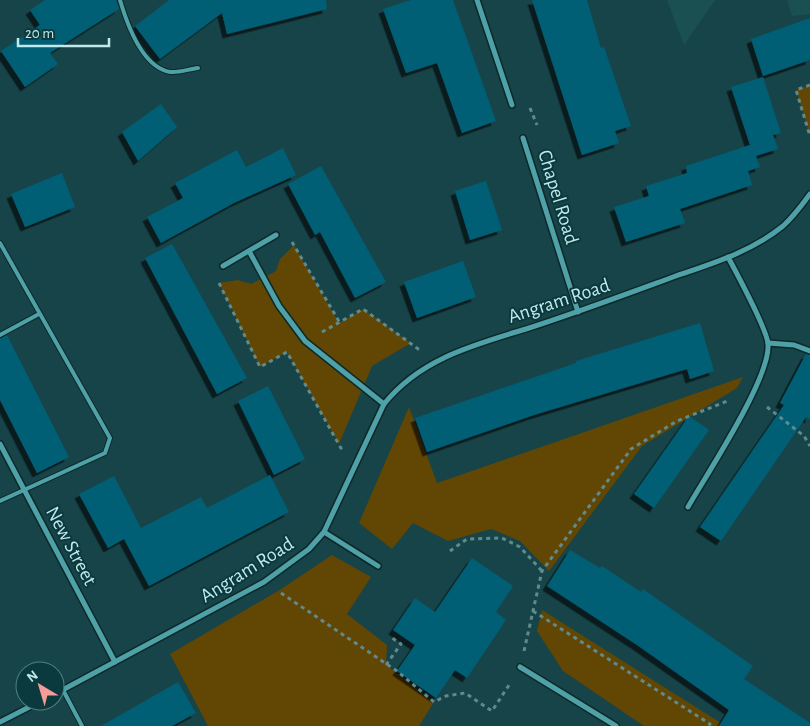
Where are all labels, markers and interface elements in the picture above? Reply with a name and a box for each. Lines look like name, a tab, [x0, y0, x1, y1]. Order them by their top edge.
scale bar	[18, 15, 109, 47]
text: 20 m	[25, 26, 54, 41]
street label: Chapel Road	[534, 147, 582, 247]
street label: Angram Road	[506, 275, 612, 327]
street label: New Street	[42, 503, 100, 589]
street label: Angram Road	[197, 533, 297, 607]
north arrow	[15, 661, 65, 711]
text: N	[24, 668, 41, 685]

